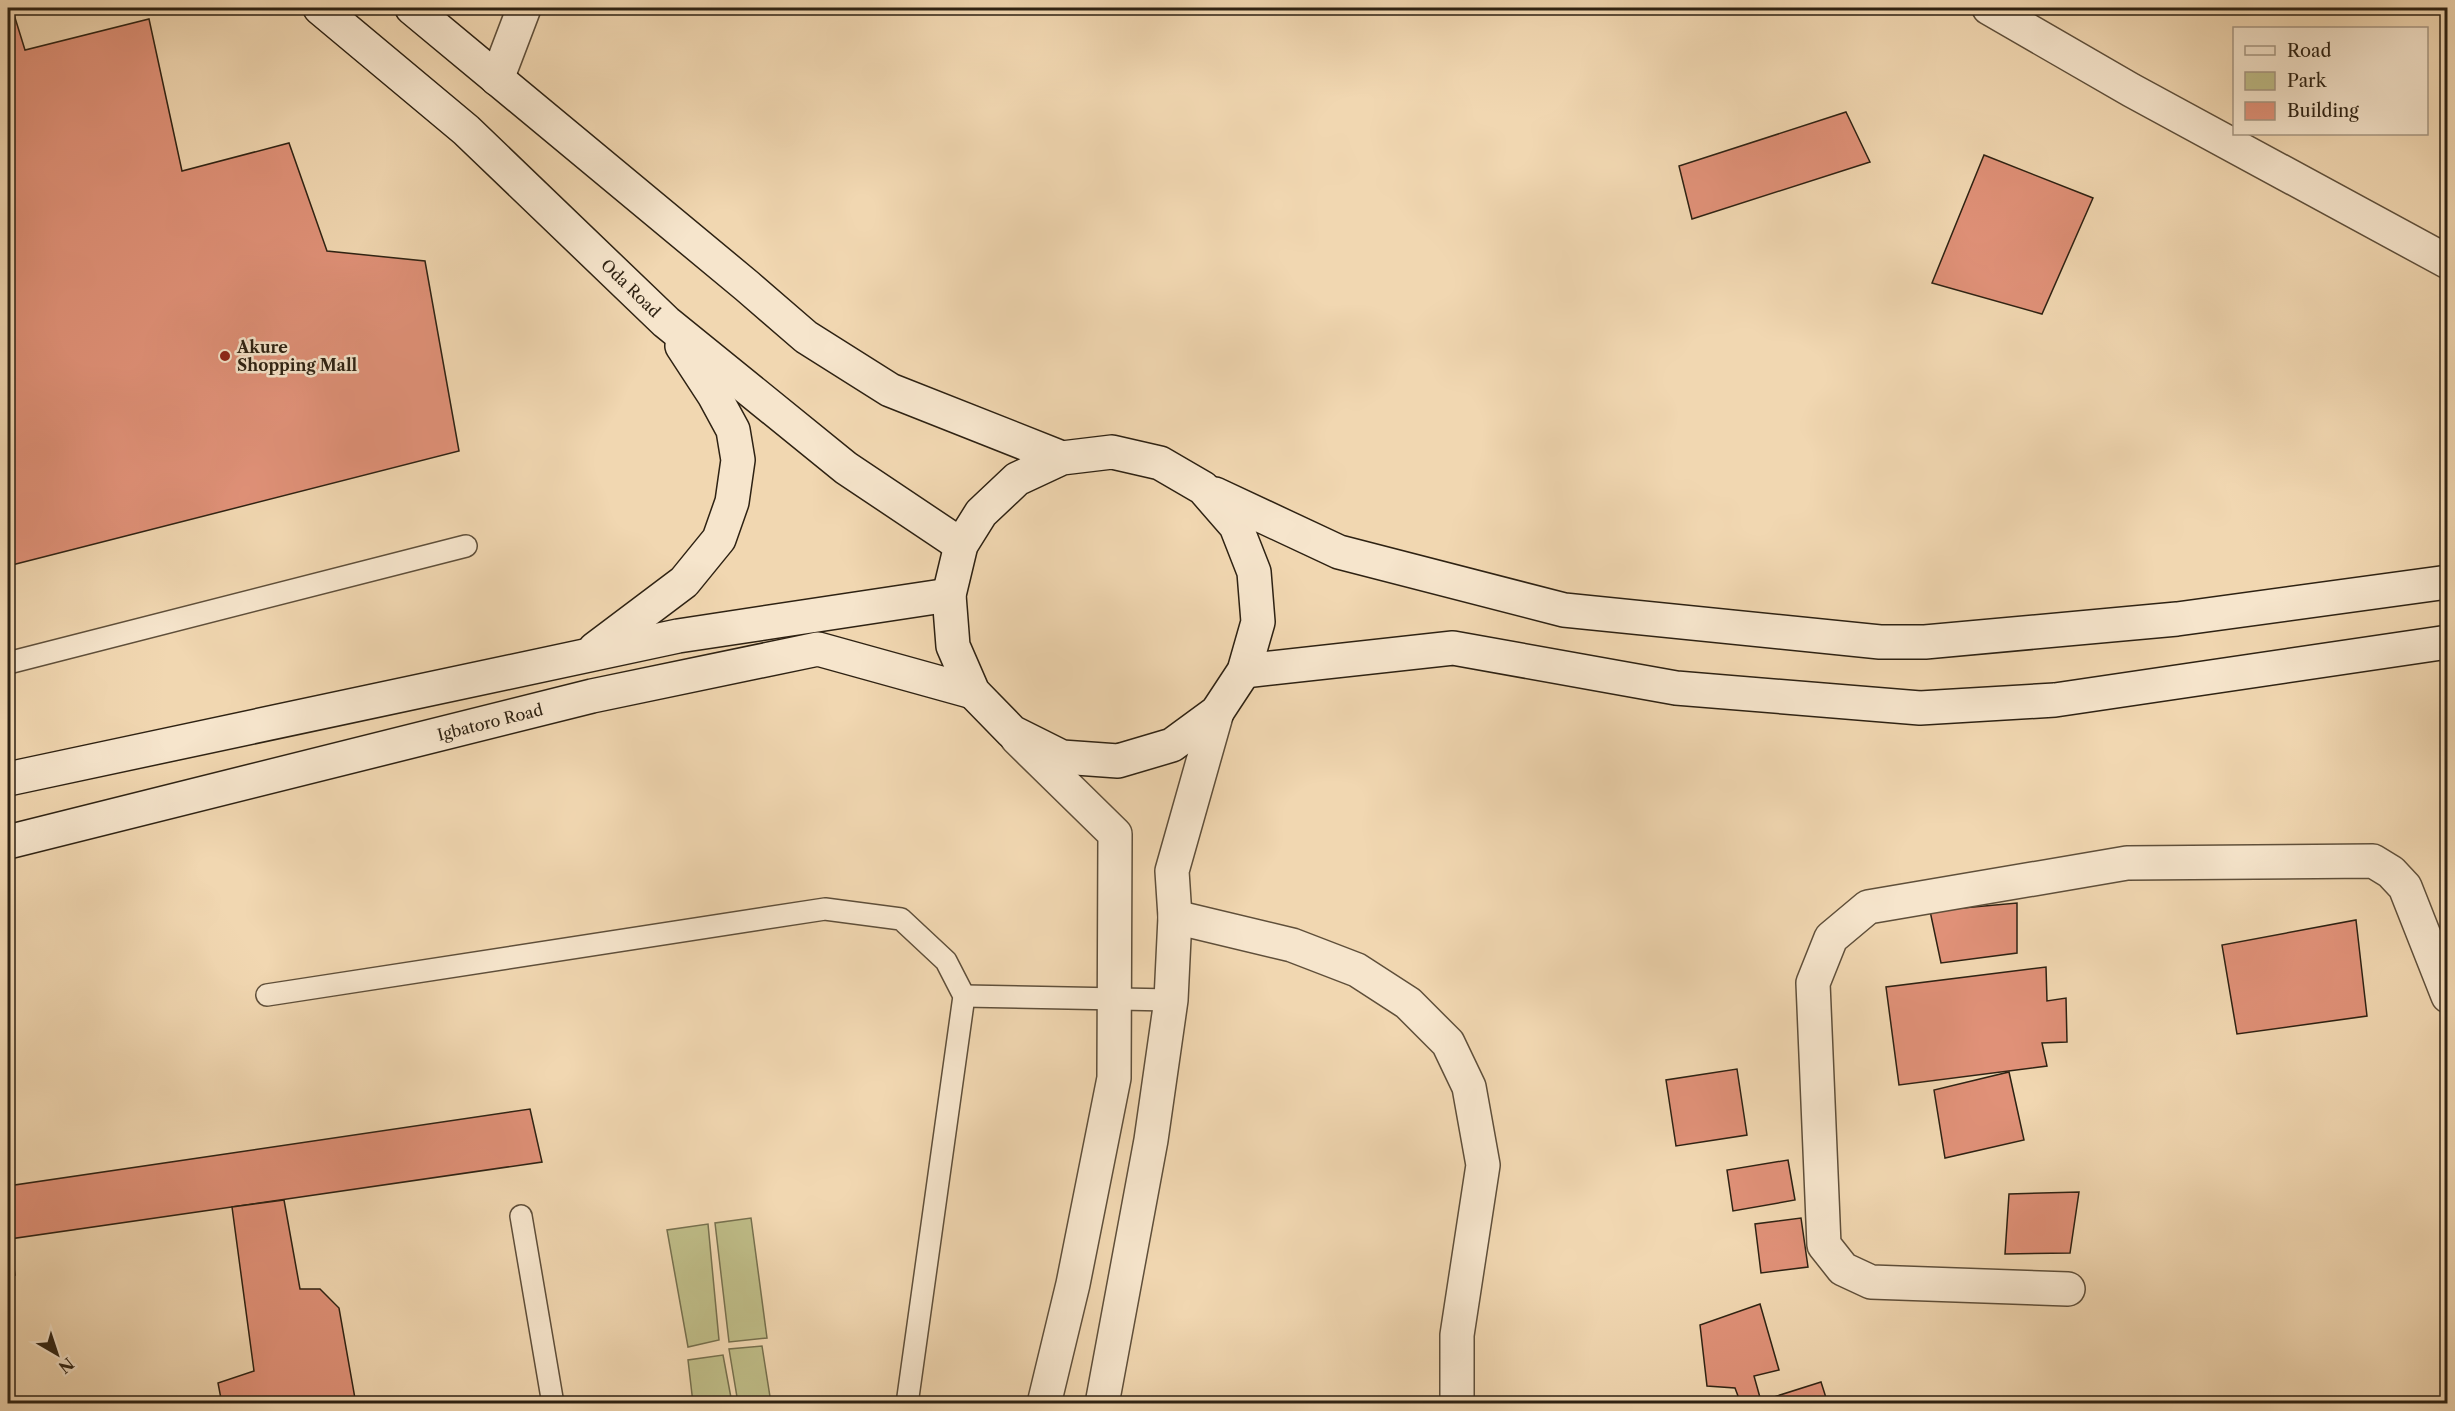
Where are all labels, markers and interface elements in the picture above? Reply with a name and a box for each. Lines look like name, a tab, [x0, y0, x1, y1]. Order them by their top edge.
legend	[2233, 27, 2428, 135]
text: Road	[2287, 40, 2332, 62]
text: Park	[2287, 70, 2328, 92]
text: Building	[2287, 100, 2359, 122]
street label: Oda Road	[597, 255, 665, 321]
place label: Akure Shopping Mall	[236, 337, 358, 375]
marker: Akure Shopping Mall	[218, 349, 232, 363]
street label: Igbatoro Road	[435, 699, 545, 745]
north arrow	[27, 1324, 87, 1384]
text: N	[55, 1354, 78, 1378]

